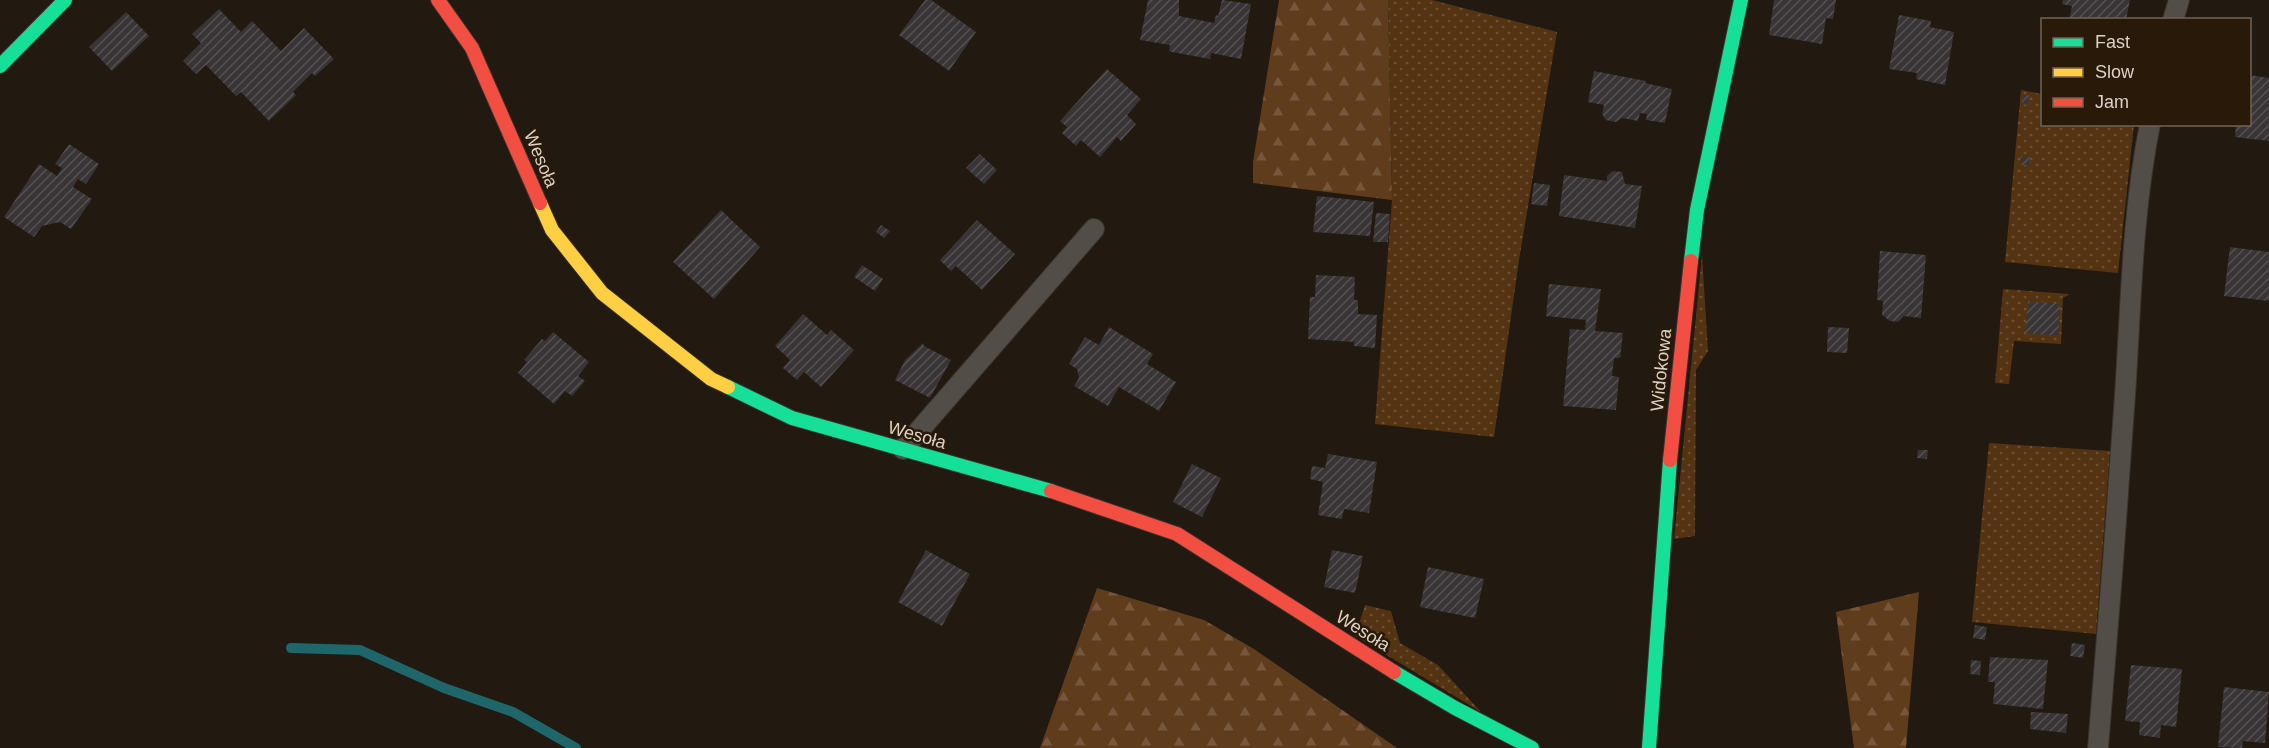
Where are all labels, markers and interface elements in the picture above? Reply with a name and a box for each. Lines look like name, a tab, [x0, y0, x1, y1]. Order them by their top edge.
legend	[2041, 18, 2251, 126]
text: Fast	[2095, 32, 2130, 52]
text: Slow	[2095, 62, 2135, 82]
text: Jam	[2095, 92, 2129, 112]
street label: Wesoła	[520, 128, 562, 191]
street label: Widokowa	[1647, 327, 1675, 412]
street label: Wesoła	[886, 417, 949, 453]
street label: Wesoła	[1332, 607, 1394, 656]

